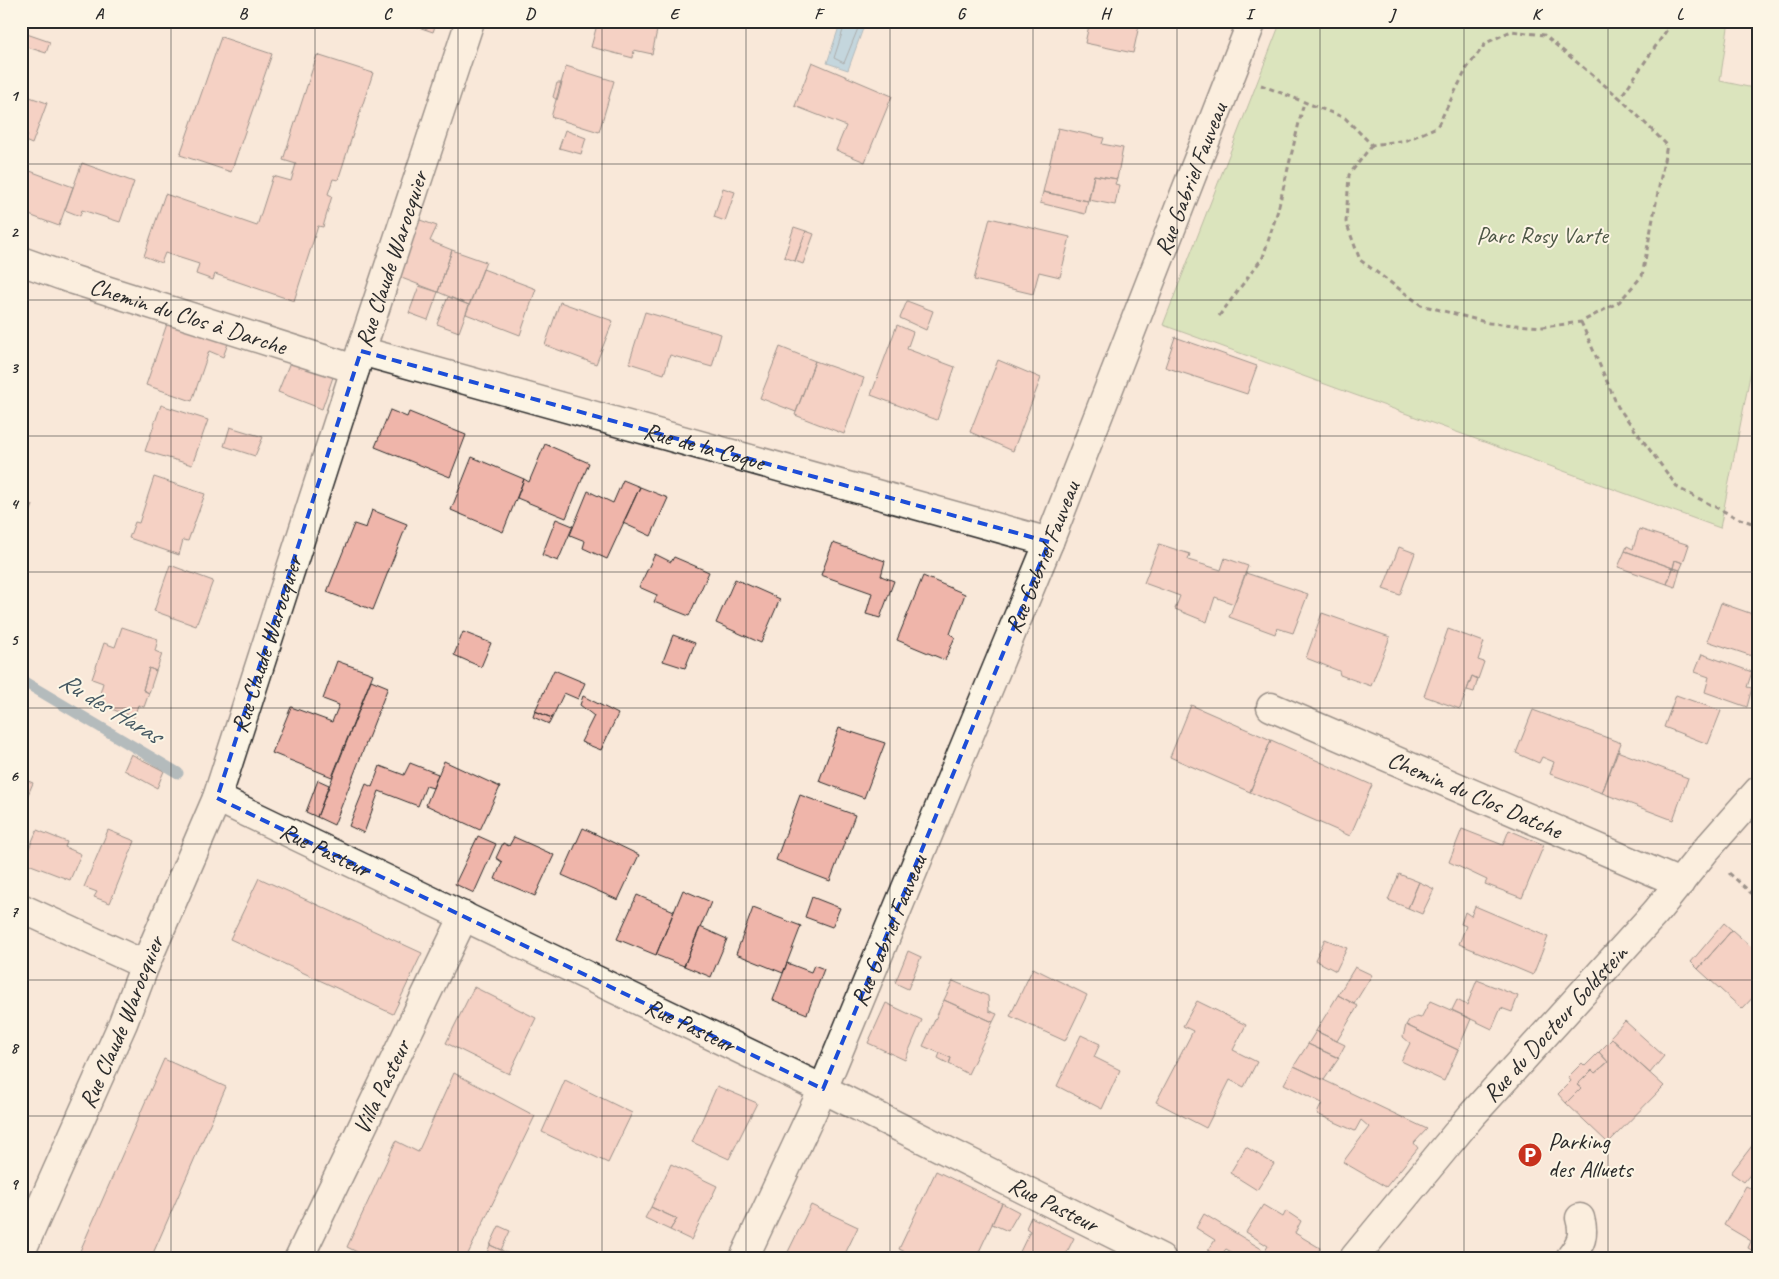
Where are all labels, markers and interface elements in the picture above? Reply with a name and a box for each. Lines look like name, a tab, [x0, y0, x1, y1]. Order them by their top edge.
text: A	[95, 4, 105, 24]
text: B	[239, 4, 249, 24]
text: C	[383, 4, 393, 24]
text: D	[525, 4, 536, 24]
text: E	[670, 4, 681, 24]
text: F	[814, 4, 825, 24]
text: G	[957, 4, 967, 24]
text: H	[1100, 4, 1112, 24]
text: I	[1246, 4, 1256, 24]
text: J	[1388, 4, 1397, 24]
text: K	[1532, 4, 1544, 24]
text: L	[1677, 4, 1685, 24]
text: 1	[10, 86, 19, 106]
street label: Rue Gabriel Fauveau	[1147, 96, 1234, 260]
street label: Rue Claude Warocquier	[348, 165, 435, 351]
park label: Parc Rosy Varte	[1476, 220, 1610, 250]
text: 2	[10, 222, 19, 242]
street label: Chemin du Clos à Darche	[86, 271, 292, 362]
text: 3	[10, 358, 19, 378]
street label: Rue de la Coque	[640, 415, 770, 478]
street label: Rue Gabriel Fauveau	[998, 475, 1087, 637]
text: 4	[10, 494, 19, 514]
street label: Rue Claude Warocquier	[224, 550, 310, 736]
text: 5	[11, 630, 20, 650]
water label: Ru des Haras	[54, 665, 171, 753]
street label: Chemin du Clos Datche	[1383, 744, 1569, 846]
text: 6	[10, 766, 19, 786]
street label: Rue Pasteur	[275, 816, 377, 885]
street label: Rue Gabriel Fauveau	[844, 848, 934, 1011]
text: 7	[10, 902, 19, 922]
street label: Rue Claude Warocquier	[72, 929, 172, 1113]
street label: Rue du Docteur Goldstein	[1476, 938, 1635, 1108]
street label: Rue Pasteur	[640, 991, 742, 1061]
street label: Villa Pasteur	[346, 1033, 418, 1139]
text: 8	[10, 1038, 19, 1058]
place label: Parking des Alluets	[1548, 1126, 1634, 1184]
parking icon: Parking des Alluets	[1517, 1142, 1543, 1168]
street label: Rue Pasteur	[1004, 1169, 1105, 1240]
text: 9	[10, 1174, 19, 1194]

